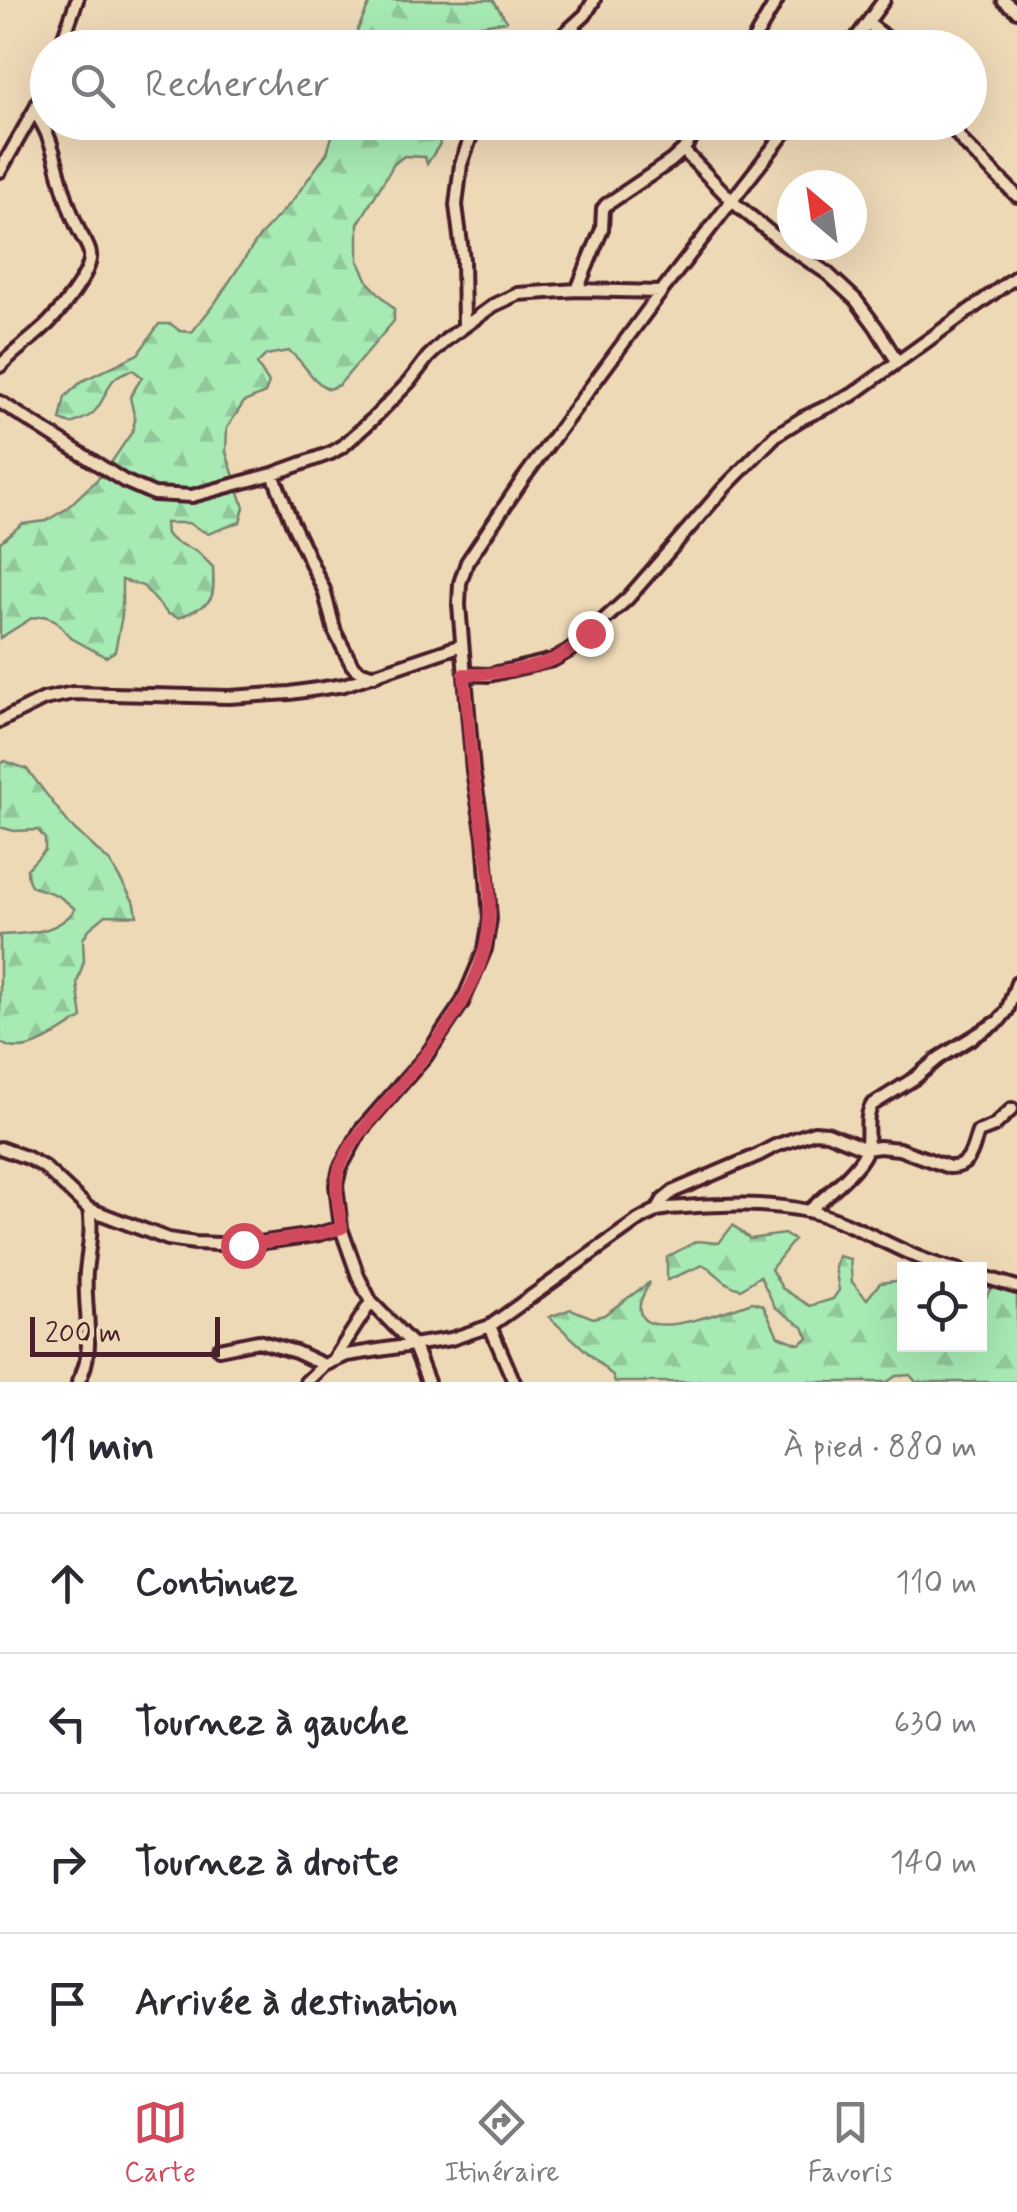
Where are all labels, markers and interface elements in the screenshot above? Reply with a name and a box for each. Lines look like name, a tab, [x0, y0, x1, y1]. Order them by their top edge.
search box	[30, 30, 987, 140]
icon: search	[65, 58, 120, 113]
text: Rechercher	[145, 61, 330, 110]
north arrow	[777, 170, 867, 260]
route end	[568, 611, 614, 657]
route start	[221, 1223, 267, 1269]
map controls	[897, 1262, 987, 1352]
button: locate	[897, 1262, 987, 1352]
scale bar	[30, 1312, 220, 1356]
text: 200 m	[45, 1316, 121, 1353]
text: 11 min	[40, 1420, 155, 1475]
text: À pied · 880 m	[783, 1426, 977, 1468]
icon: ahead	[40, 1556, 95, 1611]
text: Continuez	[135, 1559, 298, 1608]
text: 110 m	[896, 1562, 977, 1604]
icon: left	[40, 1696, 95, 1751]
text: Tournez à gauche	[135, 1699, 409, 1748]
text: 630 m	[894, 1702, 977, 1744]
icon: right	[40, 1836, 95, 1891]
text: Tournez à droite	[135, 1839, 399, 1888]
text: 140 m	[890, 1842, 977, 1884]
icon: arrive	[40, 1976, 95, 2031]
text: Arrivée à destination	[135, 1979, 458, 2028]
tab: Carte	[124, 2095, 196, 2192]
tab: Itinéraire	[444, 2095, 559, 2192]
tab: Favoris	[808, 2095, 893, 2192]

